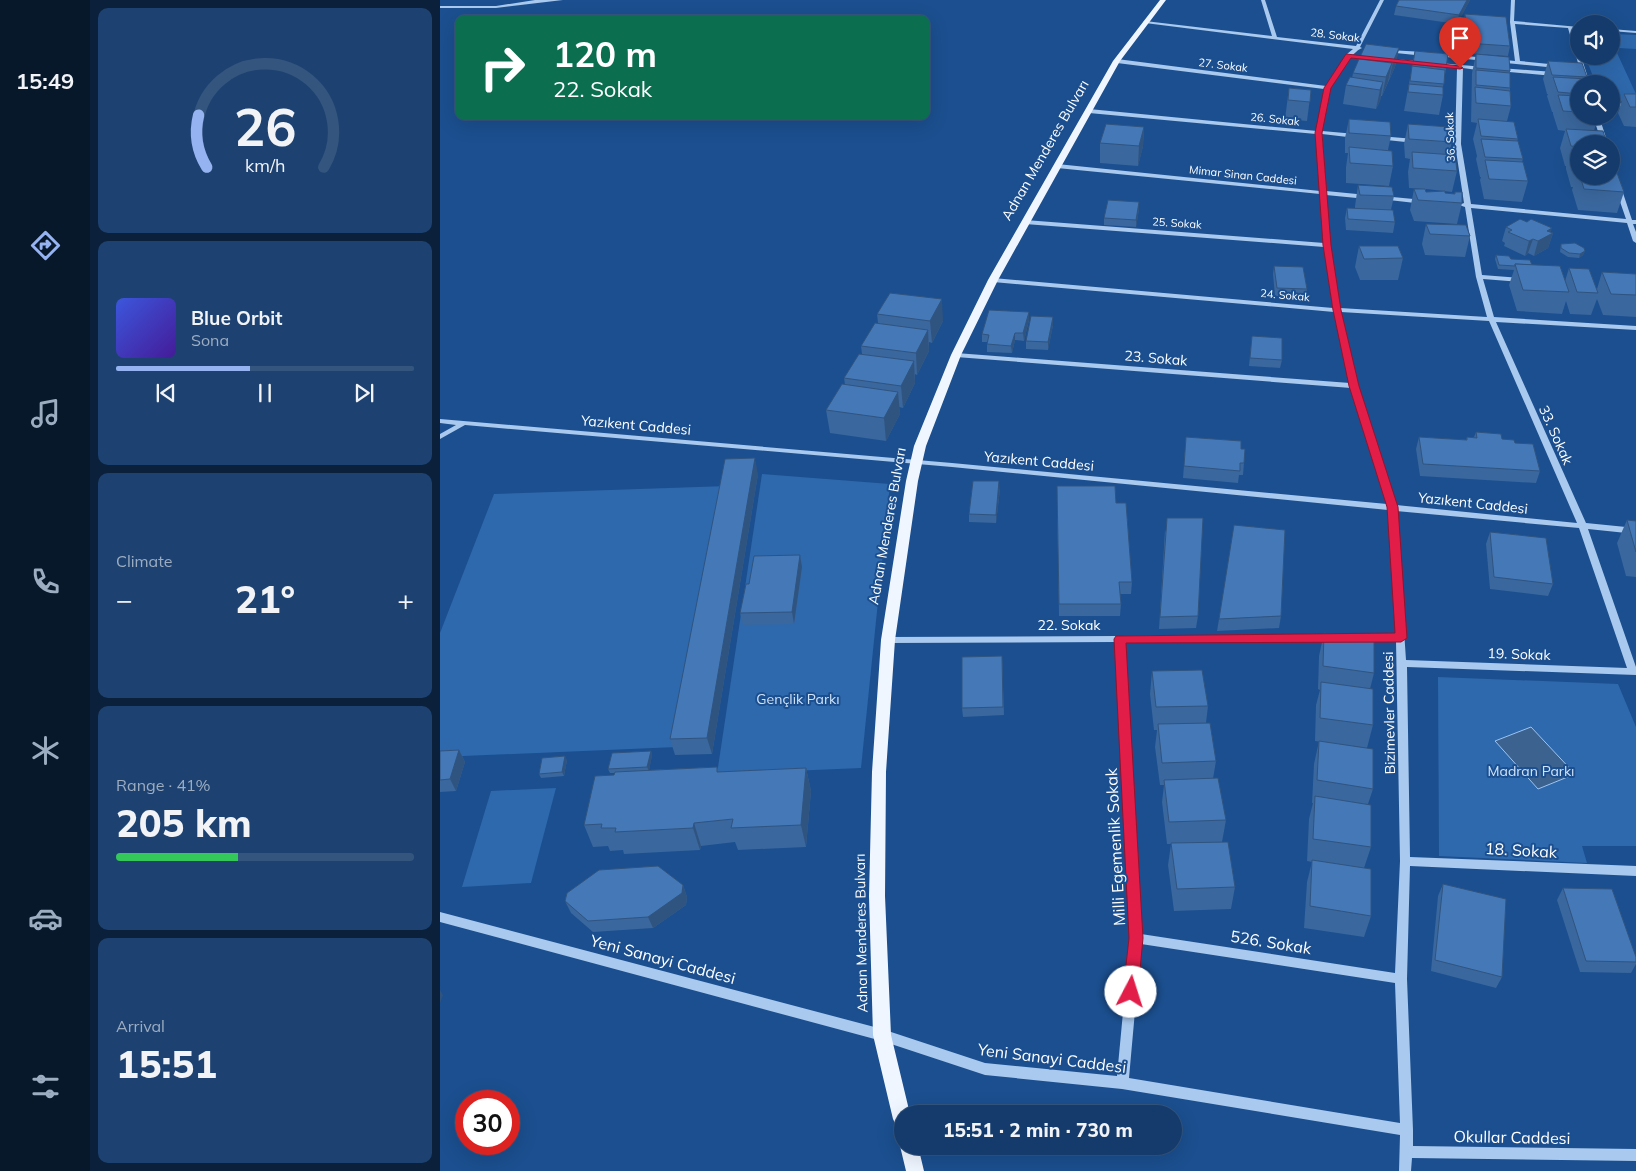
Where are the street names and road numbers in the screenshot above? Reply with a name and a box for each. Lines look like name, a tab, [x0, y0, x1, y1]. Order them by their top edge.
street label: 28. Sokak	[1310, 25, 1361, 45]
street label: 27. Sokak	[1198, 55, 1249, 75]
street label: Adnan Menderes Bulvarı	[997, 77, 1093, 223]
street label: 26. Sokak	[1250, 109, 1301, 129]
street label: 36. Sokak	[1442, 112, 1458, 162]
street label: Mimar Sinan Caddesi	[1188, 162, 1298, 188]
street label: 25. Sokak	[1152, 214, 1203, 232]
street label: 24. Sokak	[1260, 286, 1311, 304]
street label: 23. Sokak	[1124, 346, 1189, 370]
street label: 33. Sokak	[1535, 403, 1577, 468]
street label: Yazıkent Caddesi	[579, 411, 692, 439]
street label: Adnan Menderes Bulvarı	[864, 446, 910, 606]
street label: Yazıkent Caddesi	[982, 447, 1095, 475]
street label: Yazıkent Caddesi	[1416, 488, 1529, 518]
street label: 22. Sokak	[1037, 616, 1101, 634]
street label: 19. Sokak	[1487, 644, 1552, 664]
street label: Bizimevler Caddesi	[1379, 651, 1399, 775]
street label: Milli Egemenlik Sokak	[1101, 767, 1129, 926]
street label: 18. Sokak	[1484, 838, 1558, 862]
street label: Adnan Menderes Bulvarı	[851, 853, 871, 1013]
street label: 526. Sokak	[1229, 926, 1314, 958]
street label: Yeni Sanayi Caddesi	[587, 930, 738, 988]
street label: Yeni Sanayi Caddesi	[976, 1039, 1127, 1077]
street label: Okullar Caddesi	[1453, 1126, 1571, 1148]

